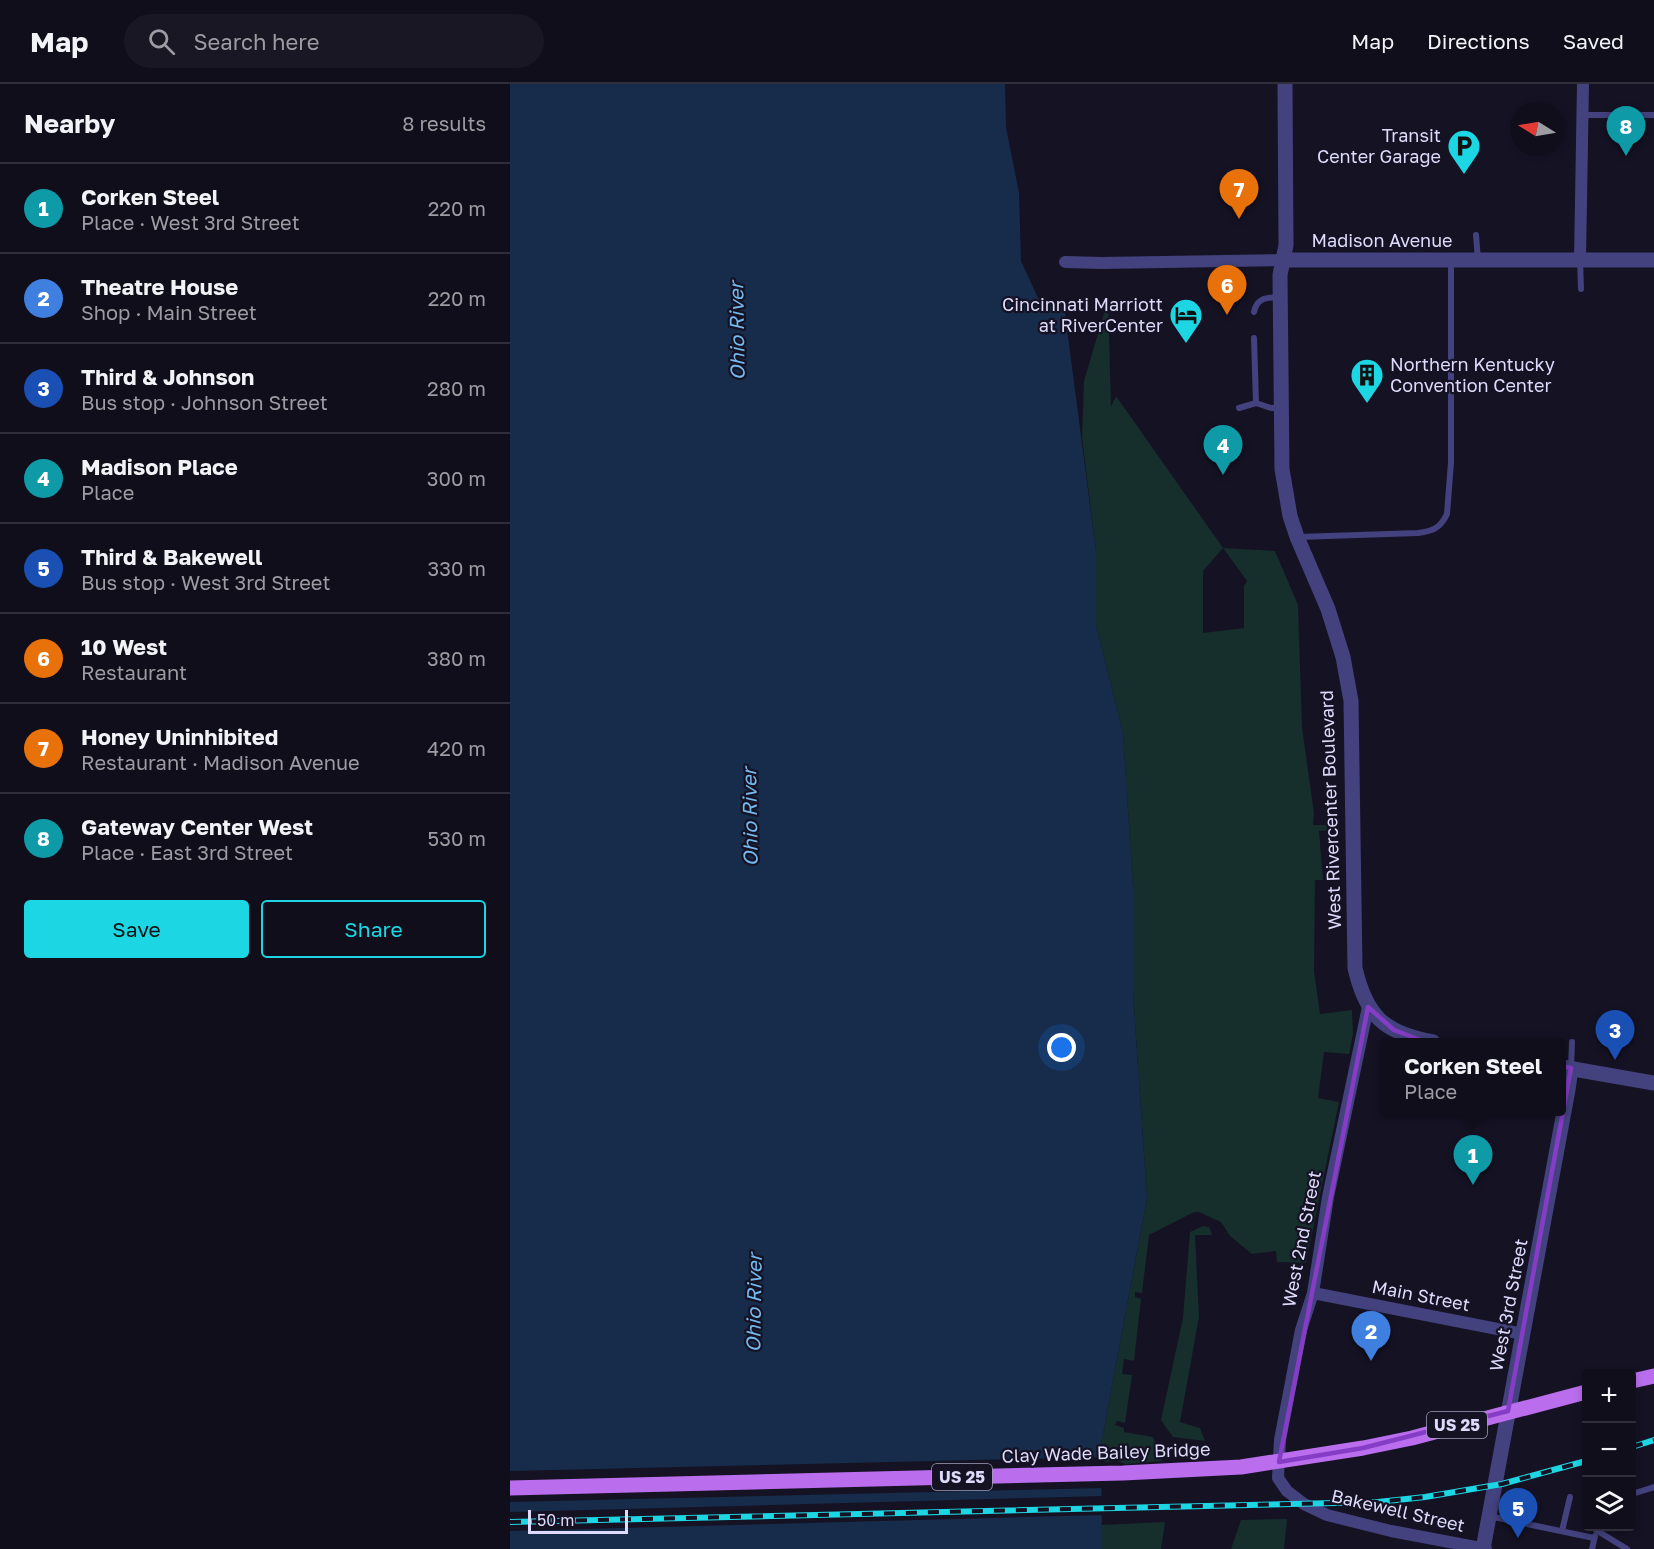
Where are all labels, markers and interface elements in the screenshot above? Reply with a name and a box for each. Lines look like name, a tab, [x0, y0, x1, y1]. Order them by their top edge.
search box	[124, 14, 544, 68]
text: Map	[30, 25, 88, 58]
icon: search	[145, 25, 178, 58]
text: Search here	[193, 28, 319, 55]
text: Map	[1351, 28, 1394, 54]
text: Directions	[1427, 28, 1530, 54]
text: Saved	[1563, 28, 1624, 54]
north arrow	[1510, 102, 1564, 156]
pin: 8	[1606, 106, 1646, 156]
text: Nearby	[24, 108, 115, 139]
text: 8 results	[402, 111, 486, 135]
place label: Transit Center Garage	[1317, 124, 1441, 167]
parking icon: Transit Center Garage	[1446, 128, 1482, 175]
pin: 7	[1220, 170, 1258, 219]
text: Corken Steel	[81, 183, 219, 210]
text: 1	[38, 196, 49, 220]
text: 220 m	[428, 196, 486, 220]
text: Place · West 3rd Street	[81, 210, 300, 234]
street label: Madison Avenue	[1312, 229, 1453, 251]
pin: 6	[1208, 266, 1246, 315]
text: Theatre House	[81, 273, 238, 300]
water label: Ohio River	[723, 278, 749, 381]
text: 2	[37, 286, 50, 310]
text: 220 m	[428, 286, 486, 310]
place label: Cincinnati Marriott at RiverCenter	[1002, 293, 1163, 336]
hotel icon: Cincinnati Marriott at RiverCenter	[1168, 297, 1204, 344]
text: Shop · Main Street	[81, 300, 257, 324]
place label: Northern Kentucky Convention Center	[1390, 353, 1555, 396]
building icon: Northern Kentucky Convention Center	[1349, 357, 1385, 404]
text: Third & Johnson	[81, 363, 254, 390]
text: 3	[37, 376, 50, 400]
text: 280 m	[427, 376, 486, 400]
text: Bus stop · Johnson Street	[81, 390, 328, 414]
pin: 4	[1204, 426, 1242, 475]
text: Madison Place	[81, 453, 238, 480]
text: 4	[37, 466, 50, 490]
text: 300 m	[427, 466, 486, 490]
text: Place	[81, 480, 134, 504]
text: Third & Bakewell	[81, 543, 262, 570]
text: 5	[37, 556, 50, 580]
text: 330 m	[428, 556, 486, 580]
text: Bus stop · West 3rd Street	[81, 570, 330, 594]
text: 10 West	[81, 633, 167, 660]
text: 6	[37, 646, 50, 670]
text: 380 m	[427, 646, 486, 670]
text: Restaurant	[81, 660, 187, 684]
street label: West Rivercenter Boulevard	[1315, 690, 1345, 930]
text: Honey Uninhibited	[81, 723, 278, 750]
text: 7	[38, 736, 49, 760]
text: 420 m	[427, 736, 486, 760]
text: Restaurant · Madison Avenue	[81, 750, 360, 774]
water label: Ohio River	[736, 764, 762, 867]
text: Gateway Center West	[81, 813, 313, 840]
text: 8	[37, 826, 50, 850]
text: 530 m	[428, 826, 486, 850]
text: Place · East 3rd Street	[81, 840, 293, 864]
button: Save	[24, 900, 249, 958]
button: Share	[261, 900, 486, 958]
pin: 3	[1596, 1010, 1634, 1060]
your location	[1047, 1033, 1076, 1062]
popup	[1380, 1038, 1566, 1116]
text: Corken Steel	[1404, 1052, 1542, 1079]
text: Place	[1404, 1079, 1457, 1103]
pin: 1	[1454, 1136, 1492, 1185]
street label: West 2nd Street	[1277, 1169, 1325, 1309]
street label: West 3rd Street	[1484, 1237, 1532, 1373]
water label: Ohio River	[740, 1250, 766, 1352]
street label: Main Street	[1370, 1275, 1472, 1315]
pin: 2	[1352, 1312, 1390, 1361]
map controls	[1582, 1369, 1636, 1531]
button: +	[1582, 1369, 1636, 1423]
road number: US 25	[1427, 1412, 1487, 1438]
button: −	[1582, 1423, 1636, 1477]
street label: Clay Wade Bailey Bridge	[1001, 1437, 1211, 1467]
road number: US 25	[932, 1464, 992, 1490]
button: layers	[1582, 1477, 1636, 1531]
street label: Bakewell Street	[1329, 1484, 1467, 1536]
pin: 5	[1498, 1488, 1538, 1538]
scale bar	[528, 1507, 628, 1534]
text: 50 m	[537, 1510, 574, 1530]

